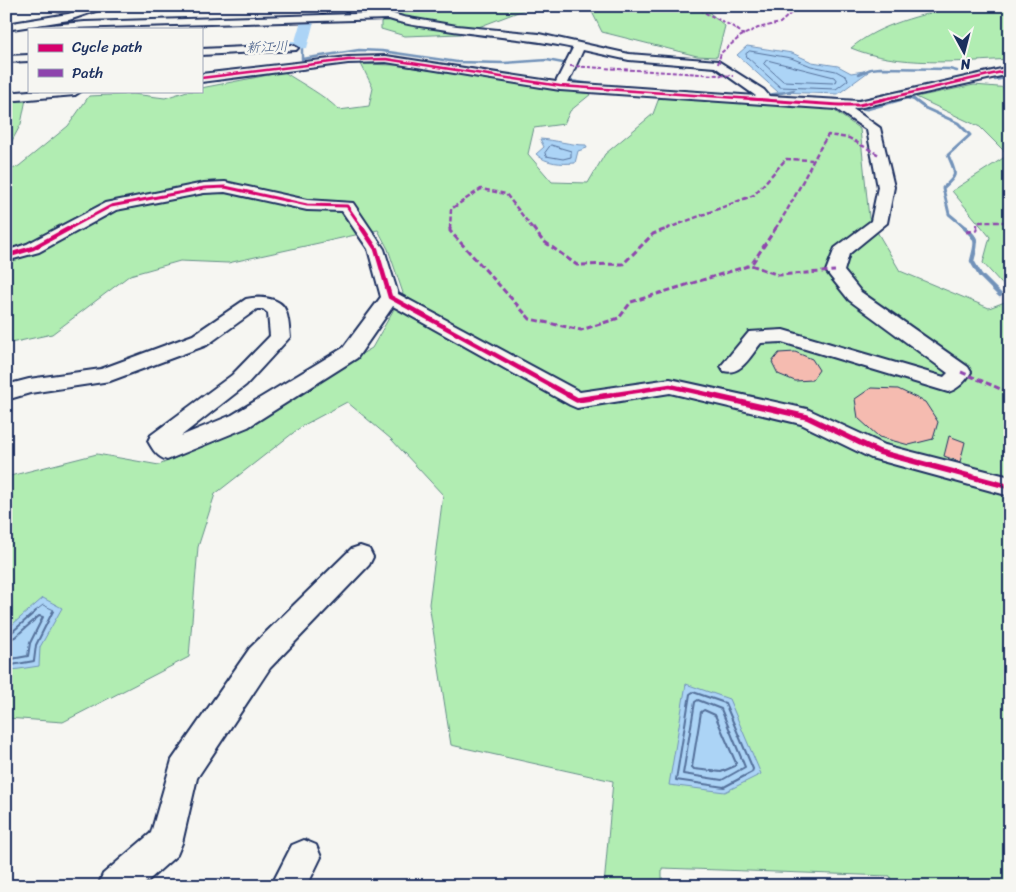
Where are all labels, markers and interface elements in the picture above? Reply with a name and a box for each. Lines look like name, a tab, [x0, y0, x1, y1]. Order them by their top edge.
legend	[28, 28, 202, 92]
north arrow	[938, 28, 988, 78]
text: Cycle path	[72, 34, 143, 60]
water label: 新江川	[246, 34, 288, 60]
text: N	[959, 51, 973, 77]
text: Path	[72, 60, 103, 86]

